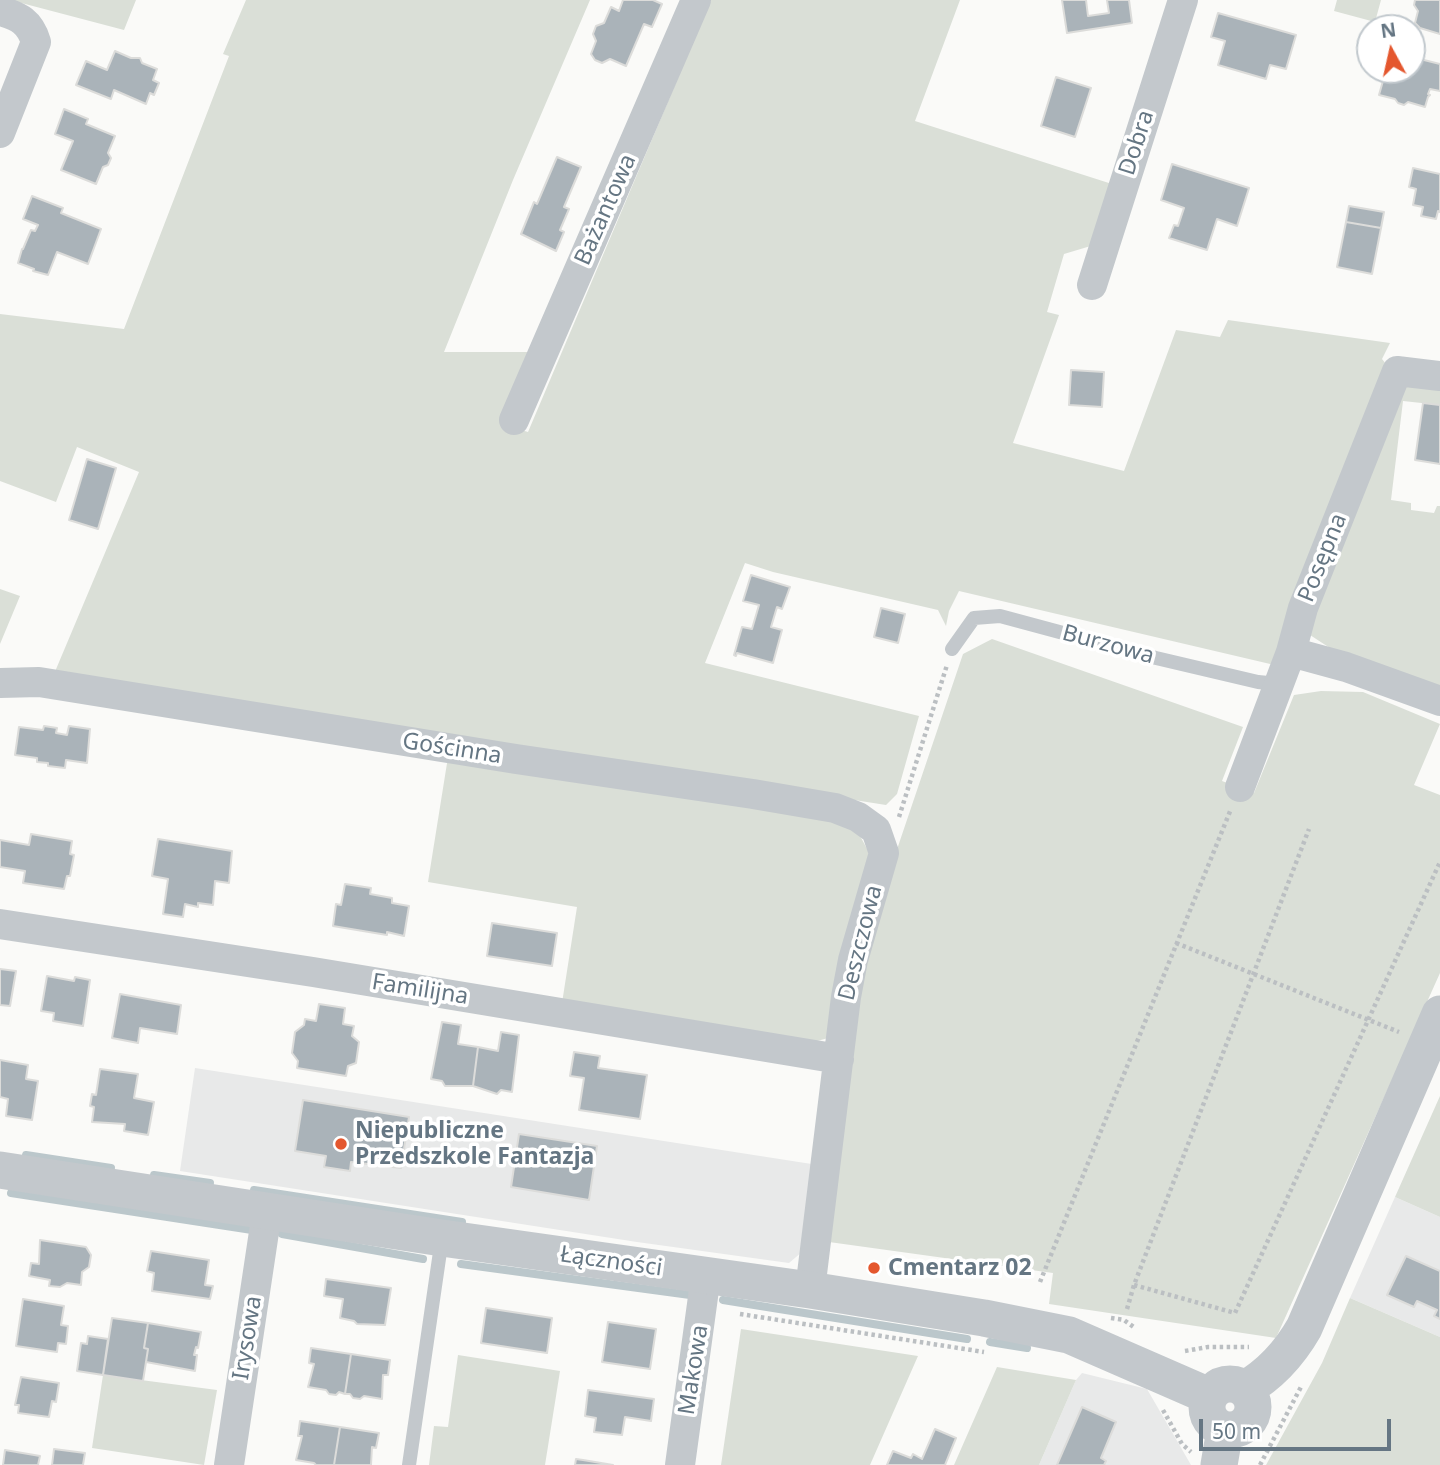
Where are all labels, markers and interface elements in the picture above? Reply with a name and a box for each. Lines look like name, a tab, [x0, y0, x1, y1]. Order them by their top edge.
north arrow	[1356, 14, 1426, 84]
text: N	[1379, 16, 1398, 44]
street label: Dobra	[1114, 107, 1160, 179]
street label: Bażantowa	[569, 150, 643, 270]
street label: Posępna	[1293, 510, 1353, 606]
street label: Burzowa	[1059, 620, 1157, 670]
street label: Gościnna	[400, 728, 504, 770]
street label: Deszczowa	[833, 882, 889, 1004]
street label: Familijna	[370, 969, 470, 1011]
place label: Niepubliczne Przedszkole Fantazja	[355, 1117, 594, 1171]
marker: Niepubliczne Przedszkole Fantazja	[333, 1136, 349, 1152]
street label: Łączności	[558, 1241, 664, 1283]
place label: Cmentarz 02	[888, 1254, 1032, 1282]
marker: Cmentarz 02	[866, 1260, 882, 1276]
street label: Irysowa	[228, 1294, 268, 1382]
street label: Makowa	[673, 1323, 715, 1417]
scale bar	[1202, 1406, 1394, 1450]
text: 50 m	[1212, 1417, 1261, 1445]

